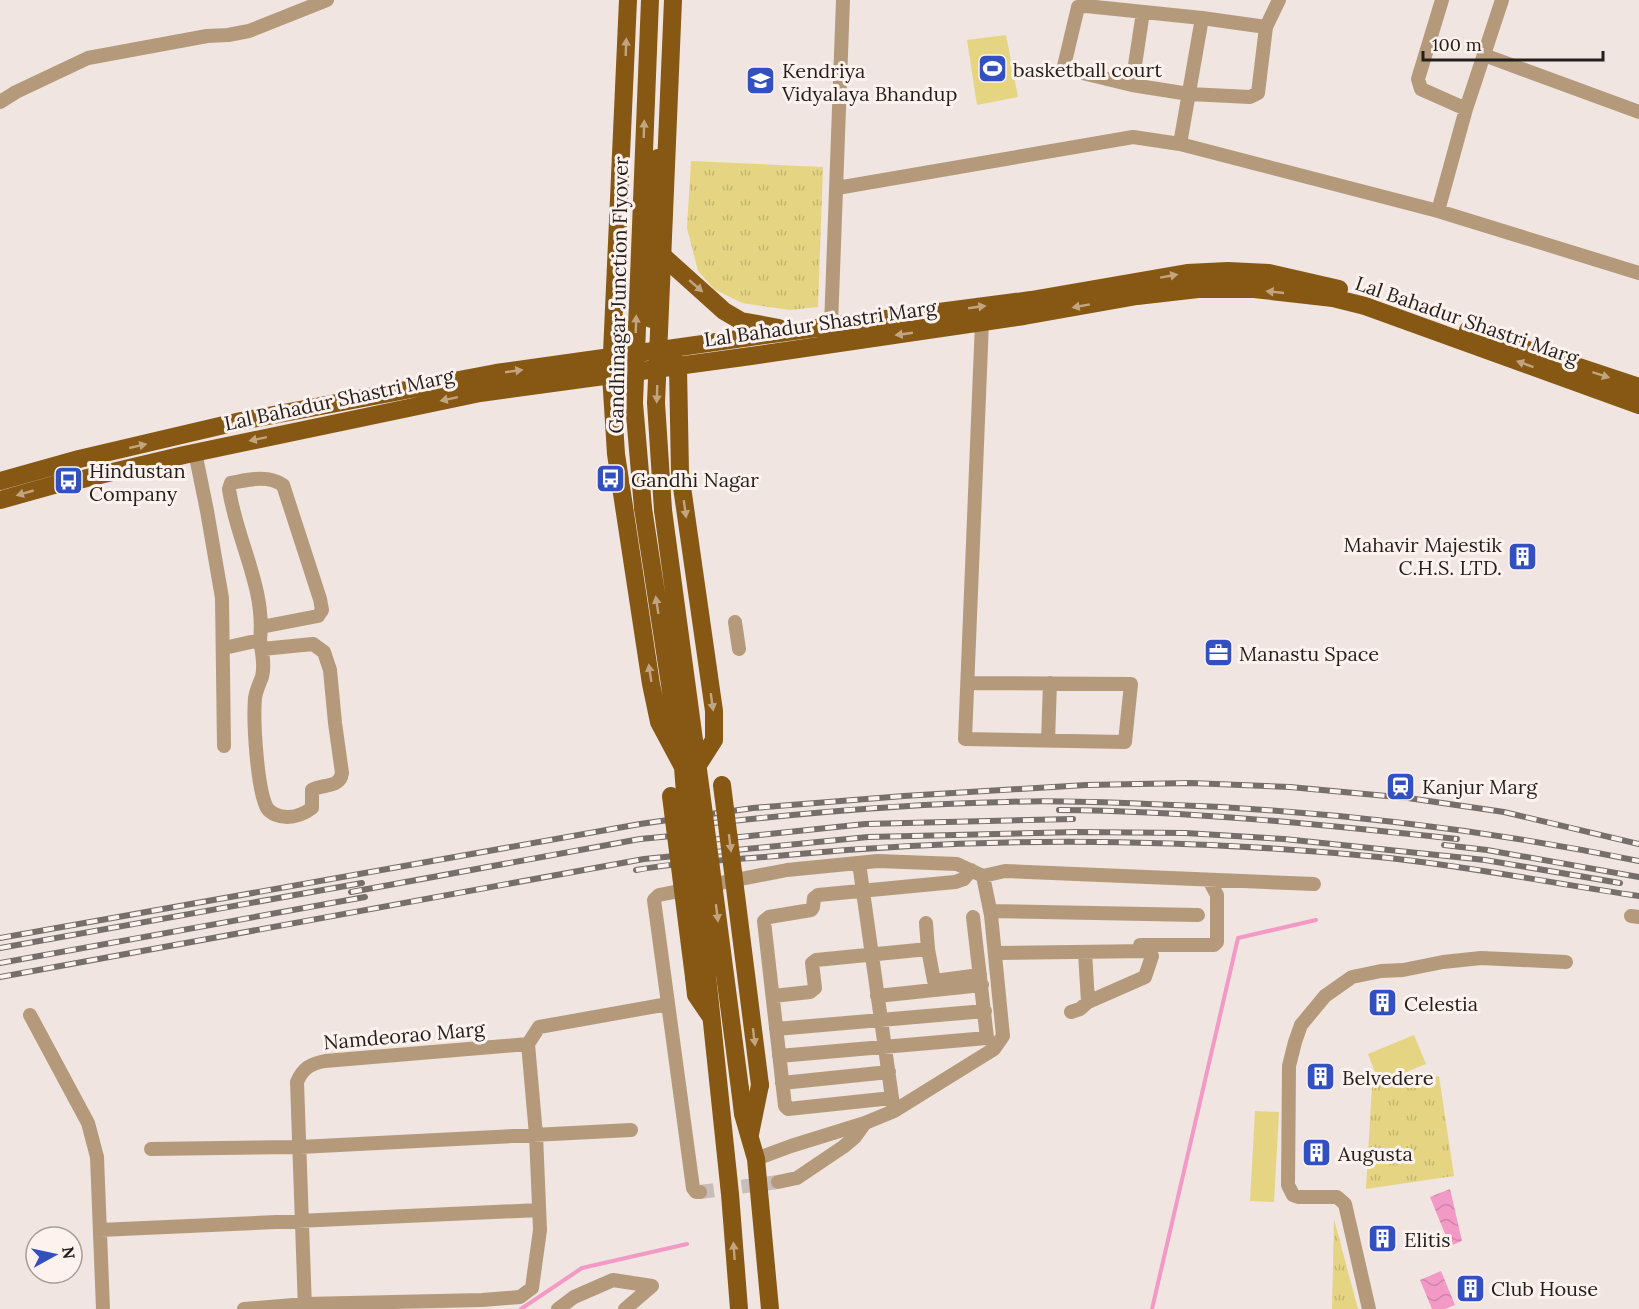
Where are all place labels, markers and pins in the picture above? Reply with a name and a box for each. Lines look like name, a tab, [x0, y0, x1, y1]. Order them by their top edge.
sports icon: basketball court	[976, 53, 1008, 85]
place label: basketball court	[1013, 57, 1162, 82]
place label: Kendriya Vidyalaya Bhandup	[781, 58, 957, 106]
school or university icon: Kendriya Vidyalaya Bhandup	[745, 65, 777, 97]
place label: Hindustan Company	[89, 458, 186, 506]
bus stop icon: Gandhi Nagar	[594, 463, 626, 495]
bus stop icon: Hindustan Company	[52, 465, 84, 497]
place label: Gandhi Nagar	[631, 467, 759, 492]
place label: Mahavir Majestik C.H.S. LTD.	[1344, 532, 1502, 580]
building icon: Mahavir Majestik C.H.S. LTD.	[1507, 540, 1539, 572]
office icon: Manastu Space	[1202, 637, 1234, 669]
place label: Manastu Space	[1239, 641, 1379, 666]
station icon: Kanjur Marg	[1385, 770, 1417, 802]
place label: Kanjur Marg	[1422, 774, 1538, 799]
building icon: Celestia	[1367, 987, 1399, 1019]
place label: Celestia	[1404, 991, 1478, 1016]
building icon: Belvedere	[1305, 1061, 1337, 1093]
place label: Belvedere	[1342, 1065, 1434, 1090]
building icon: Augusta	[1301, 1137, 1333, 1169]
place label: Augusta	[1337, 1141, 1413, 1166]
building icon: Elitis	[1367, 1223, 1399, 1255]
place label: Elitis	[1404, 1227, 1450, 1252]
building icon: Club House	[1454, 1272, 1486, 1304]
place label: Club House	[1491, 1276, 1598, 1301]

